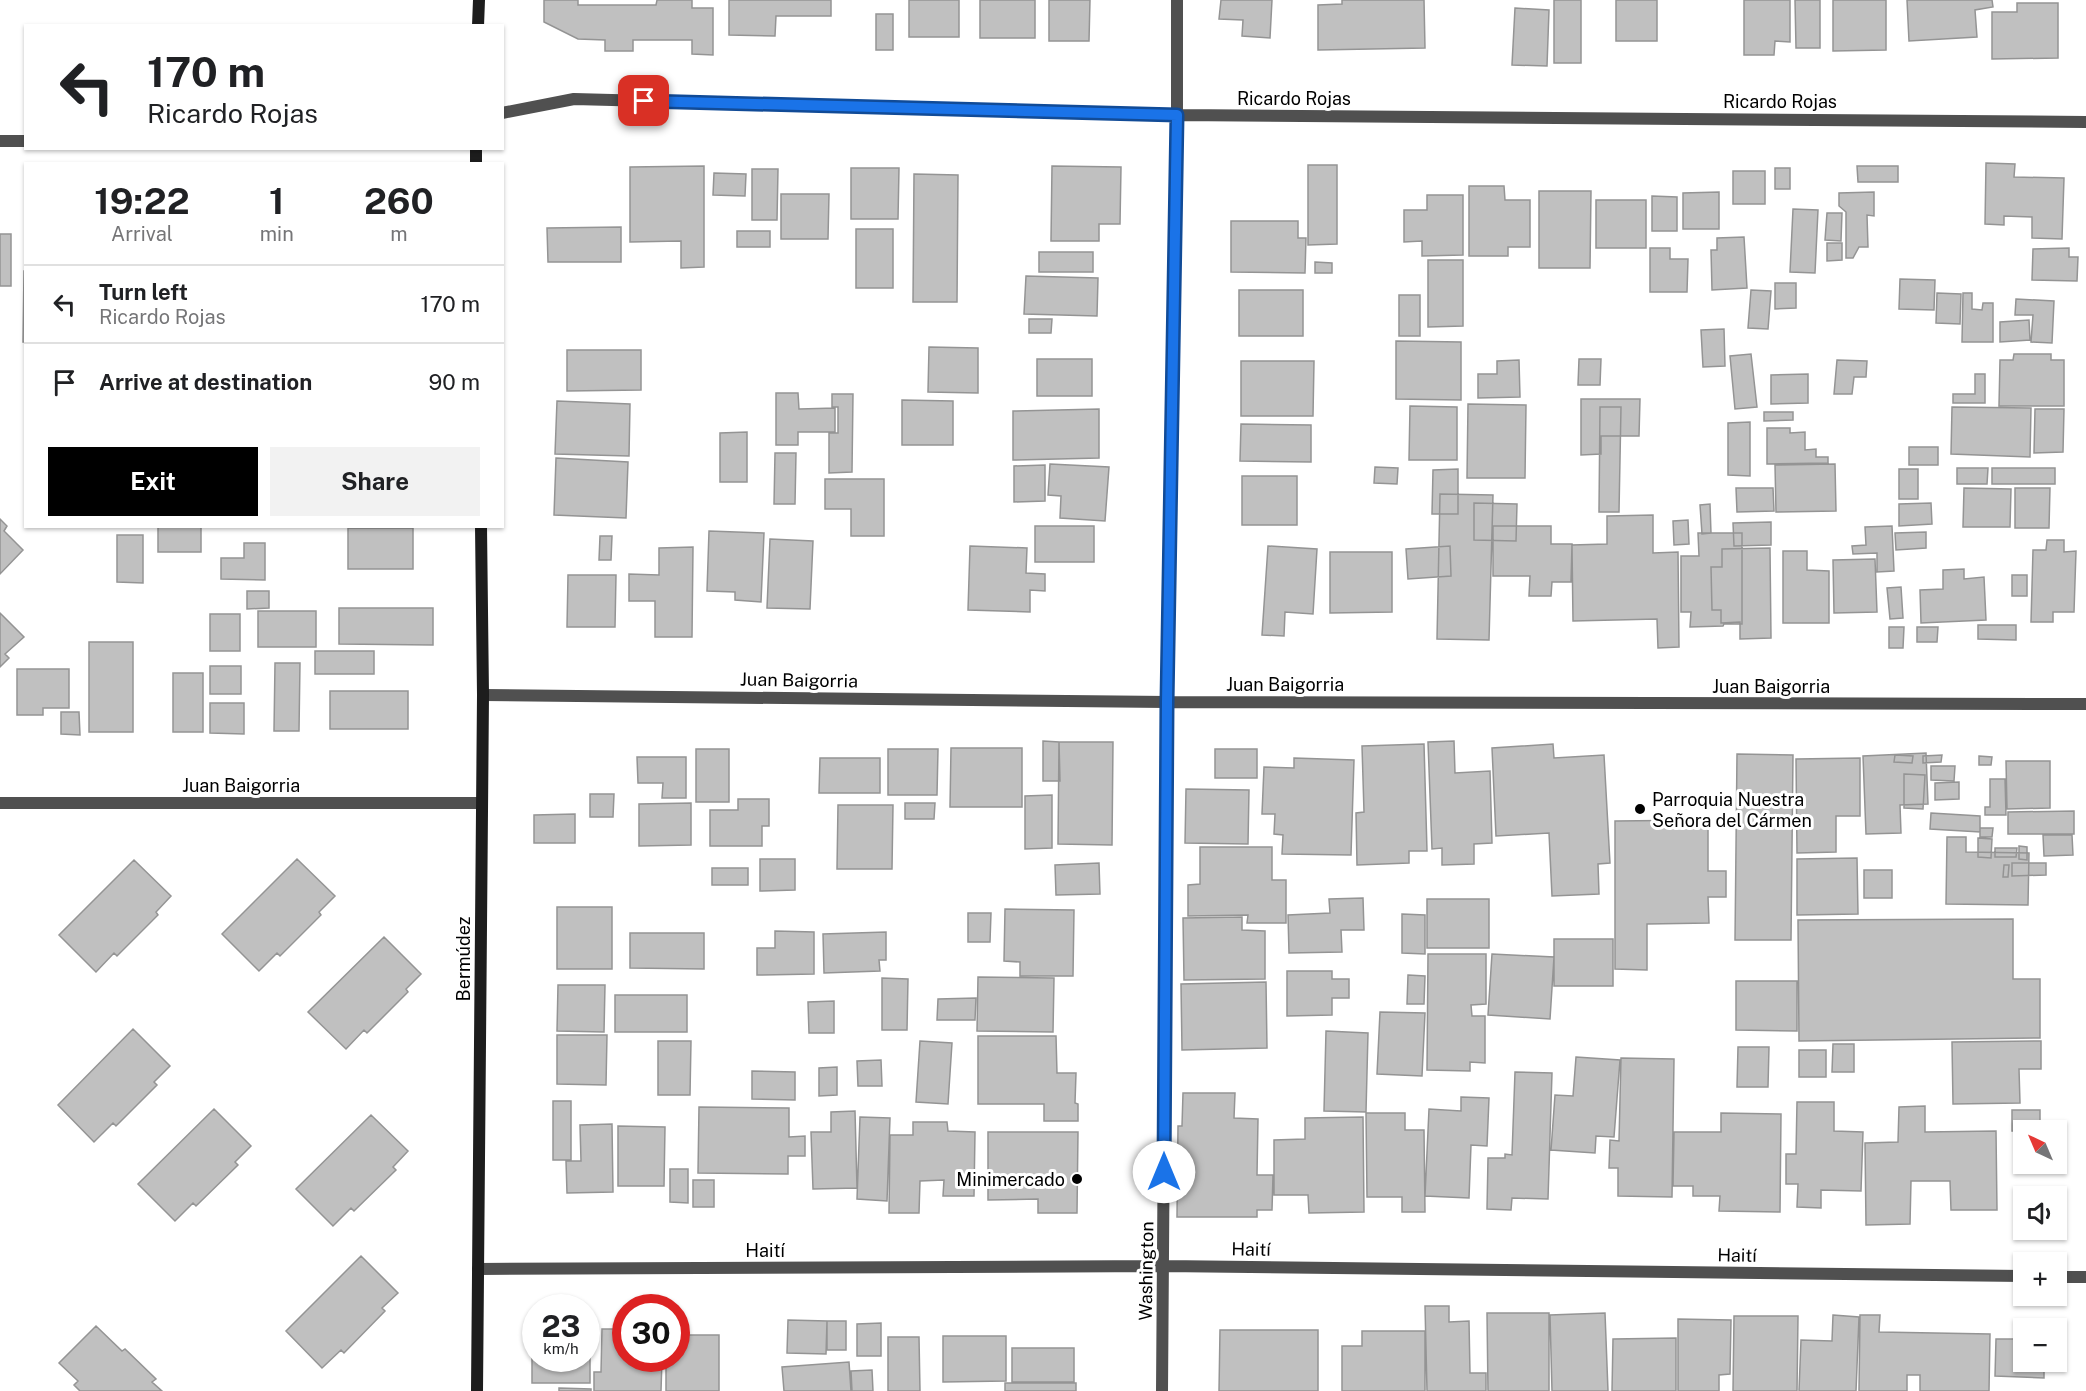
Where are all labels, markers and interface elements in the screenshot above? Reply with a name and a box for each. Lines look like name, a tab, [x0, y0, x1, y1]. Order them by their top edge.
text: 170 m	[147, 47, 265, 96]
icon: left	[48, 48, 126, 126]
pin	[618, 75, 669, 126]
icon: arrive	[627, 84, 660, 117]
street label: Ricardo Rojas	[1237, 88, 1351, 109]
street label: Ricardo Rojas	[1723, 91, 1837, 112]
text: Ricardo Rojas	[147, 97, 318, 129]
text: 19:22	[94, 180, 190, 222]
text: 1	[269, 180, 284, 222]
text: 260	[364, 180, 434, 222]
text: Arrival	[111, 222, 173, 246]
text: min	[260, 222, 294, 246]
text: m	[390, 222, 408, 246]
text: Turn left	[99, 279, 188, 305]
icon: left	[48, 288, 81, 321]
text: 170 m	[420, 291, 480, 317]
text: Ricardo Rojas	[99, 305, 226, 329]
icon: arrive	[48, 366, 81, 399]
text: Arrive at destination	[99, 369, 312, 395]
text: 90 m	[429, 369, 480, 395]
button: Exit	[48, 447, 258, 516]
button: Share	[270, 447, 480, 516]
street label: Juan Baigorria	[740, 668, 858, 692]
street label: Juan Baigorria	[1226, 674, 1344, 695]
street label: Juan Baigorria	[1712, 676, 1830, 697]
street label: Juan Baigorria	[182, 775, 300, 796]
place label: Parroquia Nuestra Señora del Cármen	[1652, 789, 1812, 831]
marker: Parroquia Nuestra Señora del Cármen	[1633, 802, 1647, 816]
street label: Bermúdez	[453, 917, 474, 1001]
north arrow	[2013, 1120, 2067, 1174]
map controls	[2013, 1120, 2067, 1372]
position arrow	[1132, 1140, 1196, 1204]
place label: Minimercado	[956, 1169, 1065, 1190]
marker: Minimercado	[1070, 1172, 1084, 1186]
button: sound	[2013, 1186, 2067, 1240]
street label: Washington	[1135, 1221, 1157, 1321]
street label: Haití	[1231, 1238, 1272, 1260]
street label: Haití	[745, 1240, 785, 1261]
street label: Haití	[1717, 1244, 1758, 1266]
button: +	[2013, 1252, 2067, 1306]
speed limit sign: 30	[612, 1294, 690, 1372]
text: 23	[541, 1308, 581, 1344]
button: −	[2013, 1318, 2067, 1372]
text: km/h	[543, 1340, 579, 1357]

